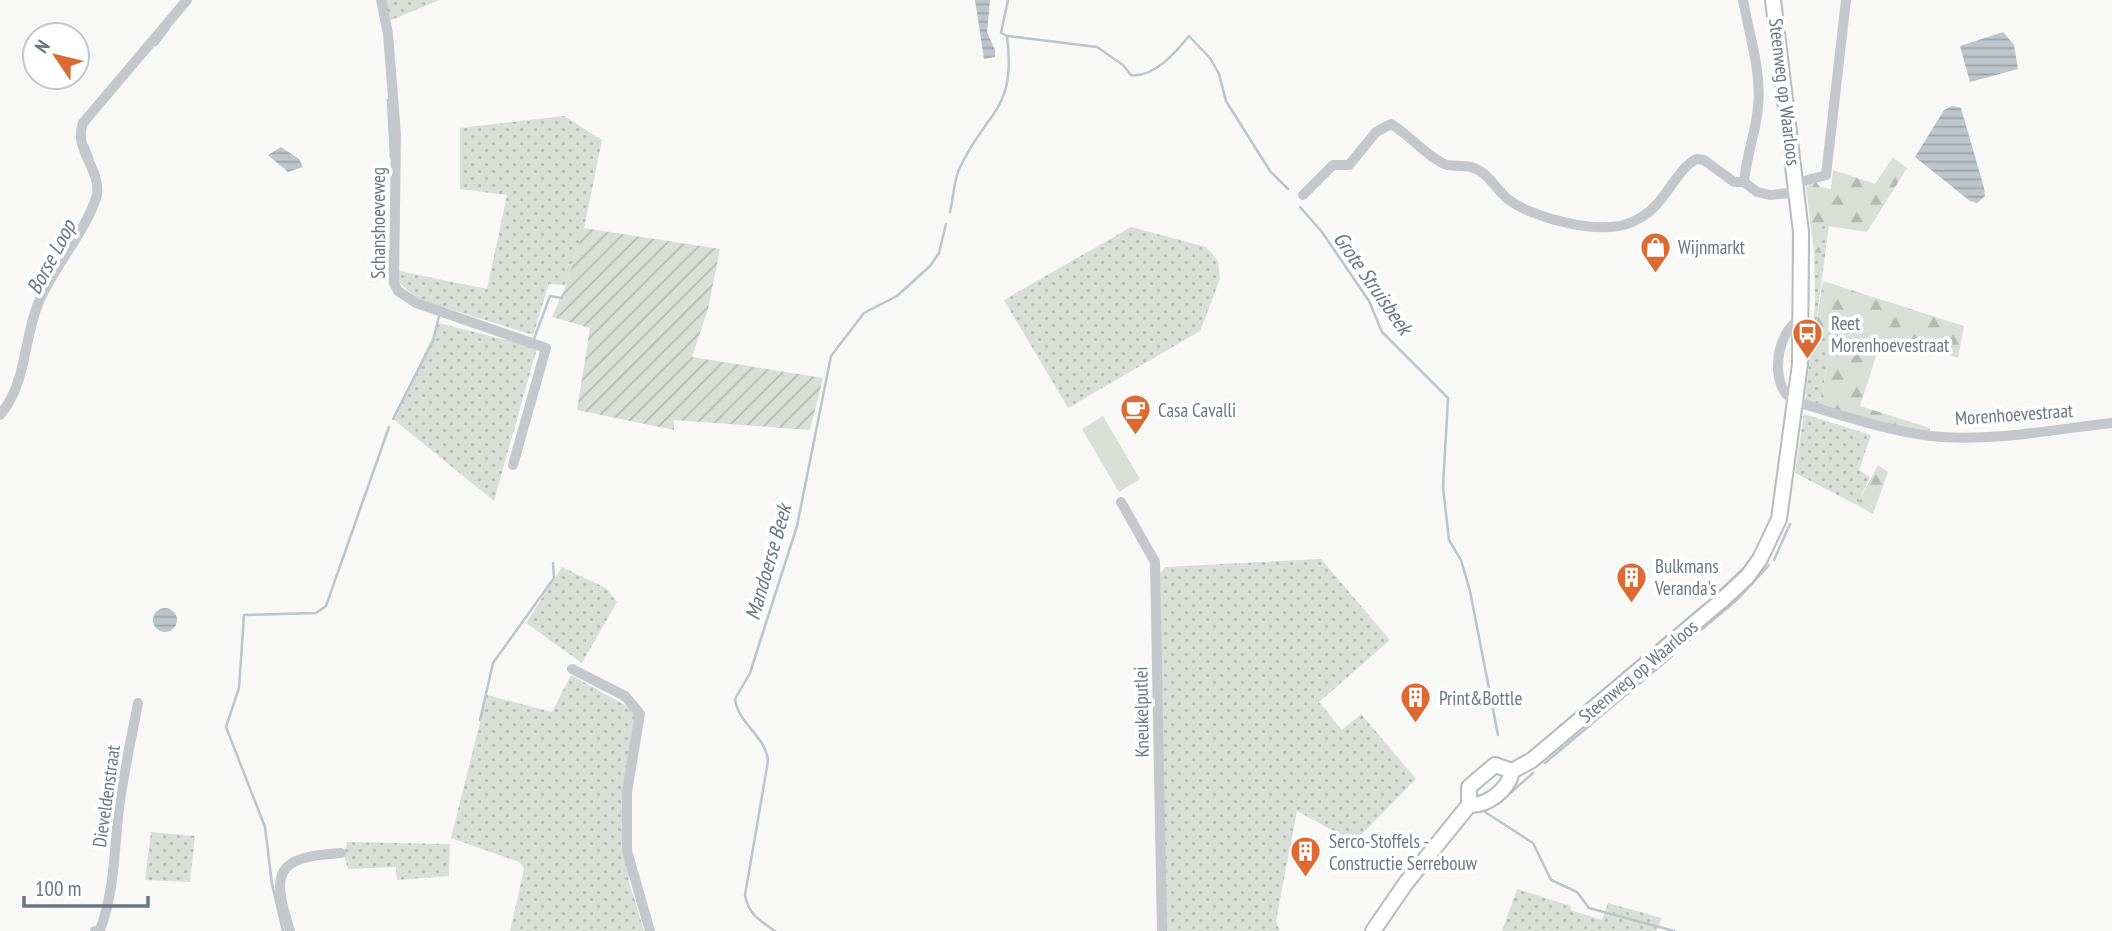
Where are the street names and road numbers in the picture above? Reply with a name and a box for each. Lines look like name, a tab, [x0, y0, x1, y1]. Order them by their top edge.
street label: Steenweg op Waarloos	[1764, 17, 1806, 167]
street label: Schanshoeveweg	[366, 167, 390, 279]
street label: Morenhoevestraat	[1954, 398, 2075, 430]
street label: Steenweg op Waarloos	[1574, 614, 1702, 728]
street label: Kneukelputlei	[1128, 666, 1154, 758]
street label: Dieveldenstraat	[87, 743, 125, 849]

